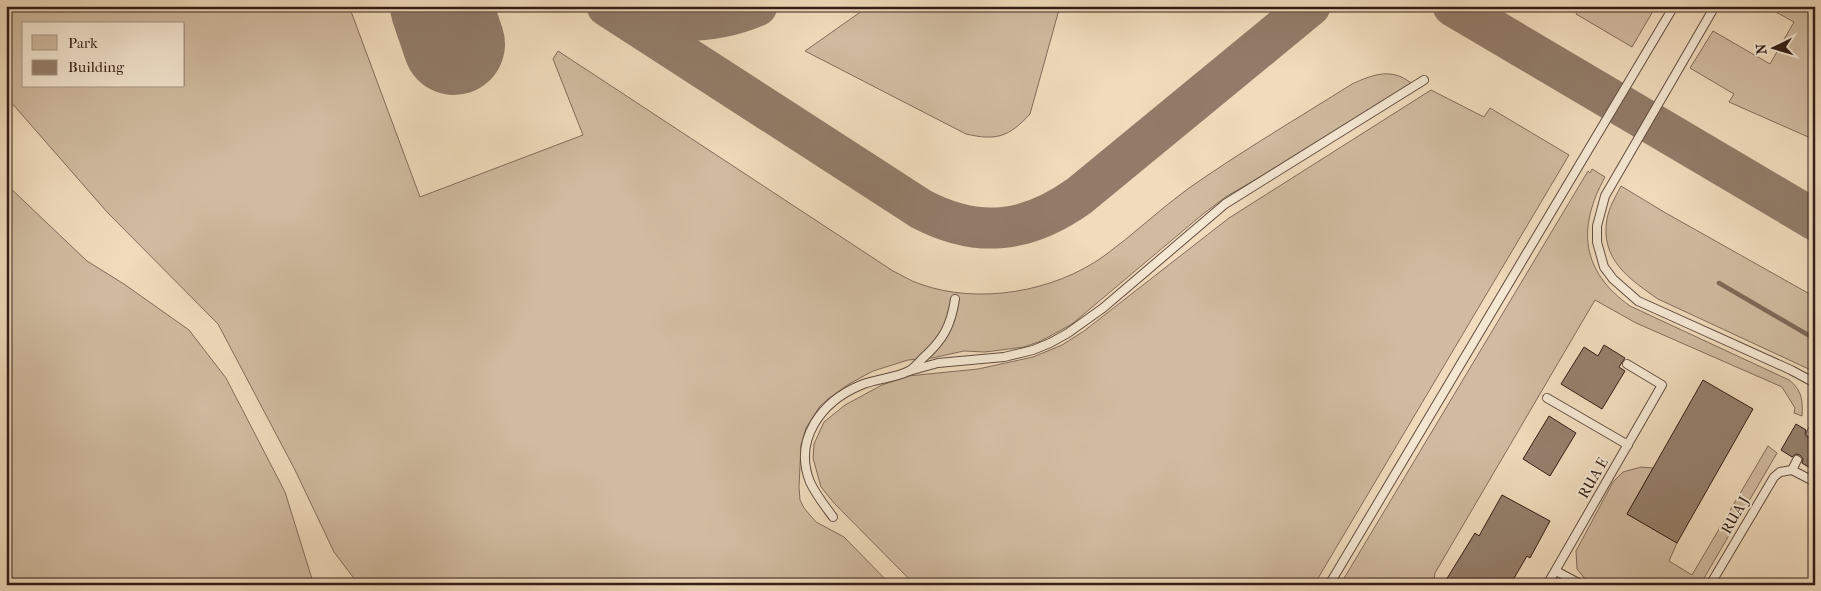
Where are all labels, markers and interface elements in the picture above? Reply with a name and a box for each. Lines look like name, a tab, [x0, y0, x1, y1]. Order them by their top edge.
legend	[22, 22, 185, 88]
north arrow	[1748, 22, 1798, 72]
text: Park	[68, 34, 98, 52]
text: N	[1753, 43, 1770, 55]
text: Building	[68, 58, 125, 76]
street label: RUA E	[1574, 454, 1612, 502]
street label: RUA J	[1717, 493, 1753, 537]

